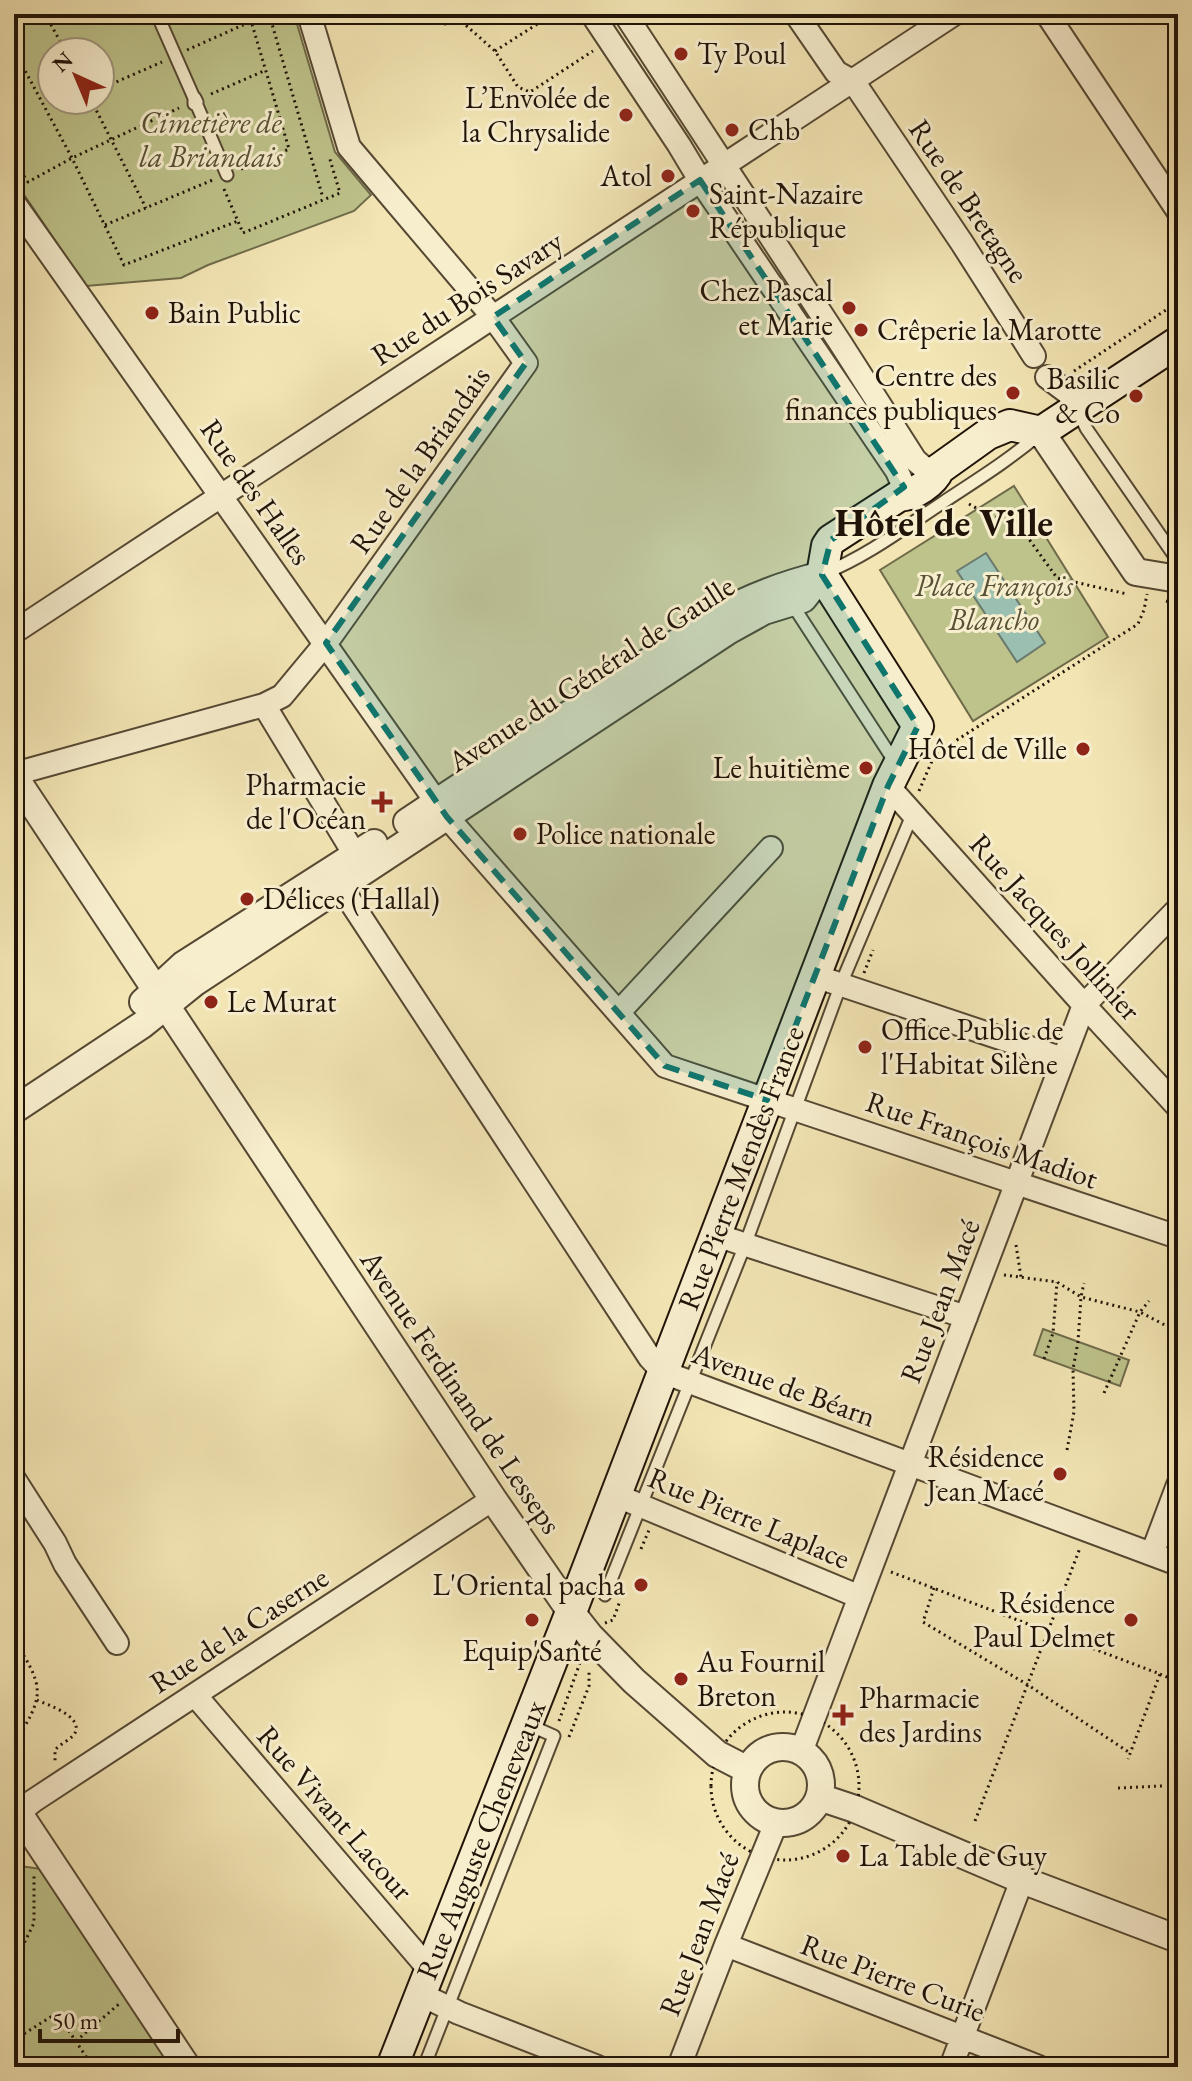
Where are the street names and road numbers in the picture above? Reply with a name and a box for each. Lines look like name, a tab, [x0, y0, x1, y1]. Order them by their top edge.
street label: Rue de Bretagne	[900, 111, 1038, 290]
street label: Rue du Bois Savary	[364, 221, 571, 374]
street label: Rue de la Briandais	[341, 358, 499, 561]
street label: Rue des Halles	[192, 411, 321, 572]
street label: Avenue du Général de Gaulle	[439, 566, 741, 781]
street label: Rue Jacques Jollinier	[961, 825, 1150, 1028]
street label: Rue Pierre Mendès France	[668, 1020, 813, 1315]
street label: Rue François Madiot	[861, 1082, 1104, 1198]
street label: Rue Jean Macé	[890, 1213, 989, 1388]
street label: Avenue Ferdinand de Lesseps	[351, 1241, 571, 1541]
street label: Avenue de Béarn	[686, 1333, 881, 1436]
street label: Rue Pierre Laplace	[642, 1458, 856, 1578]
street label: Rue de la Caserne	[142, 1557, 335, 1702]
street label: Rue Auguste Cheneveaux	[407, 1694, 554, 1985]
street label: Rue Vivant Lacour	[249, 1717, 422, 1908]
street label: Rue Jean Macé	[649, 1846, 748, 2021]
street label: Rue Pierre Curie	[795, 1924, 991, 2031]

